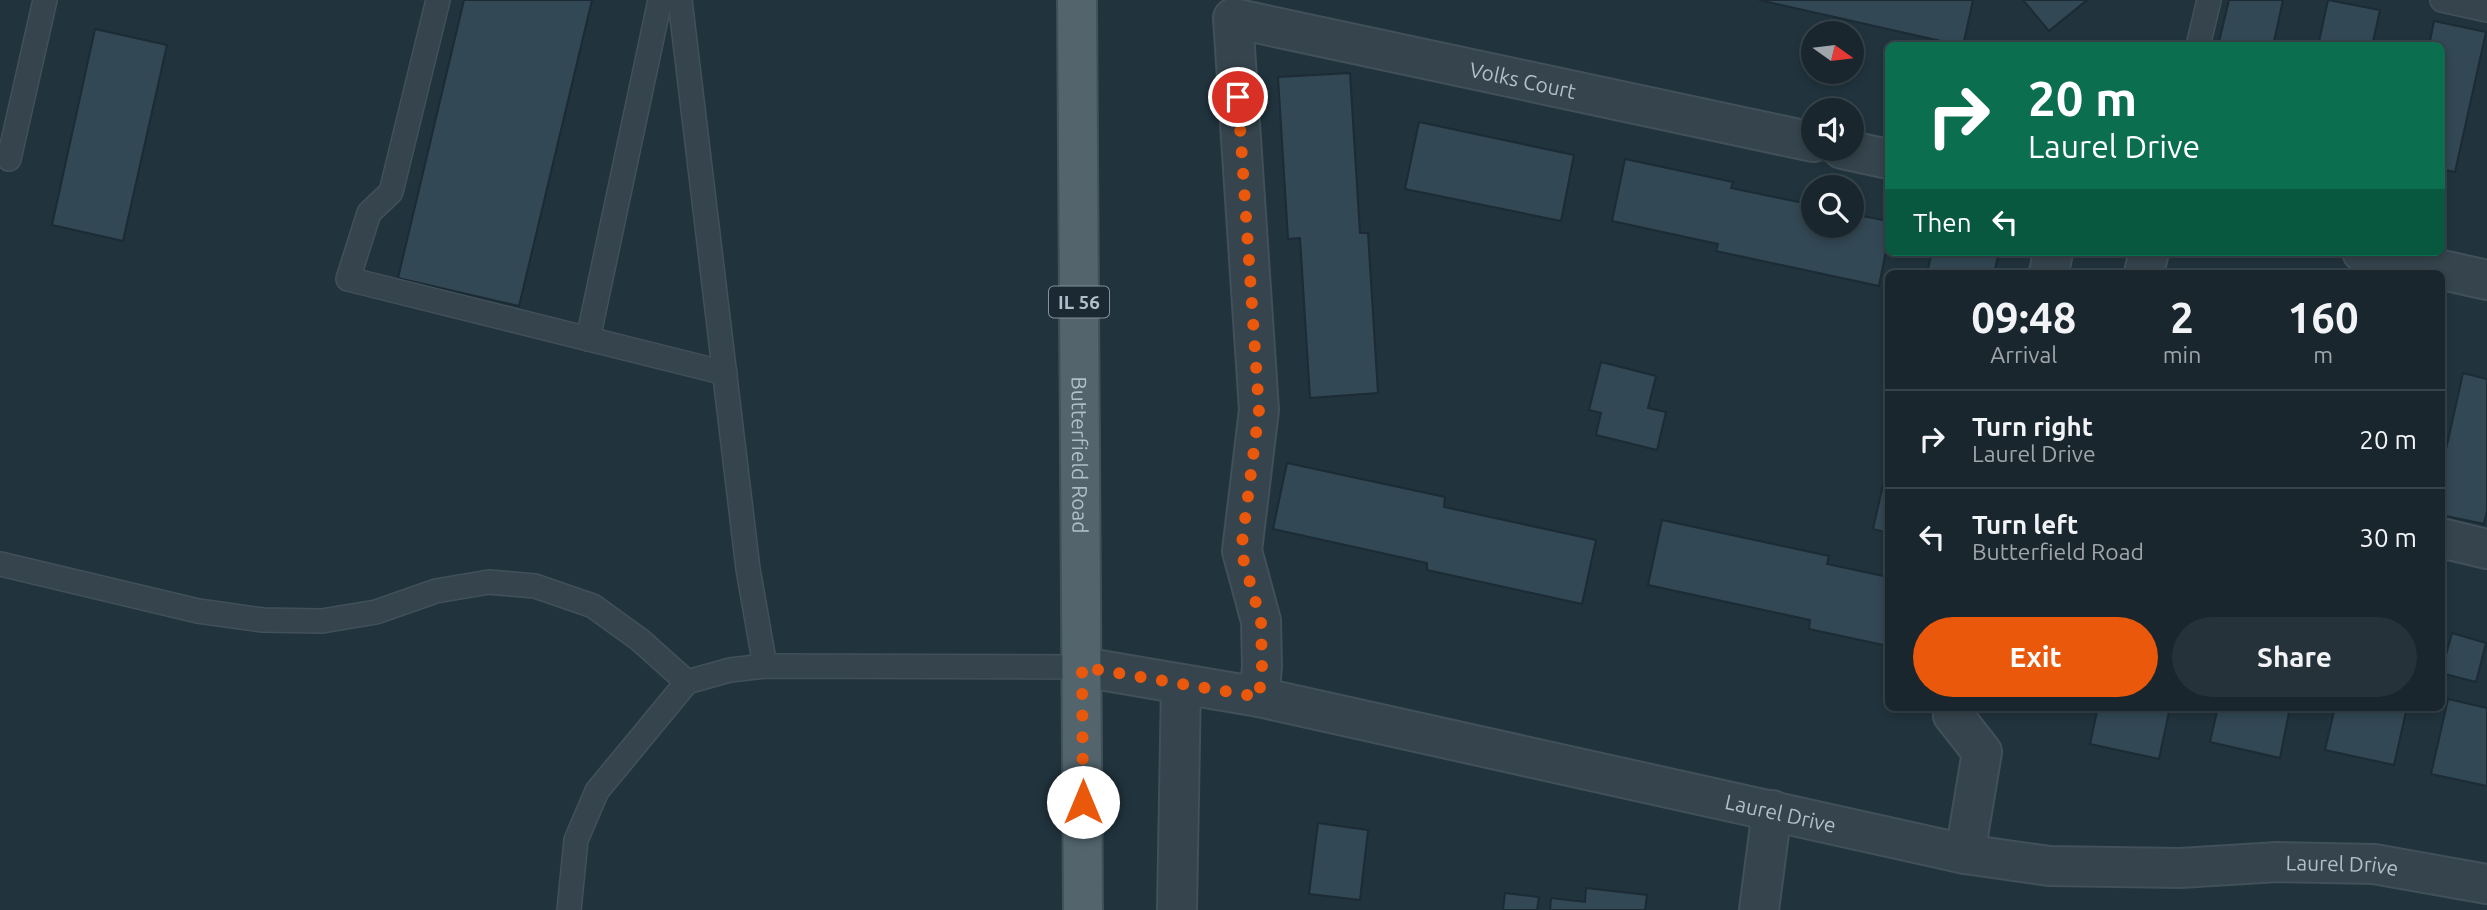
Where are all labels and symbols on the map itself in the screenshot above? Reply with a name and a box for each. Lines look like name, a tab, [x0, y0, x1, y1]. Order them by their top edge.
north arrow	[1801, 21, 1864, 84]
street label: Volks Court	[1467, 57, 1578, 103]
pin	[1208, 67, 1268, 127]
road number: IL 56	[1049, 286, 1109, 318]
street label: Butterfield Road	[1067, 376, 1093, 534]
position arrow	[1046, 765, 1120, 839]
street label: Laurel Drive	[1723, 789, 1839, 837]
street label: Laurel Drive	[2285, 850, 2400, 880]

